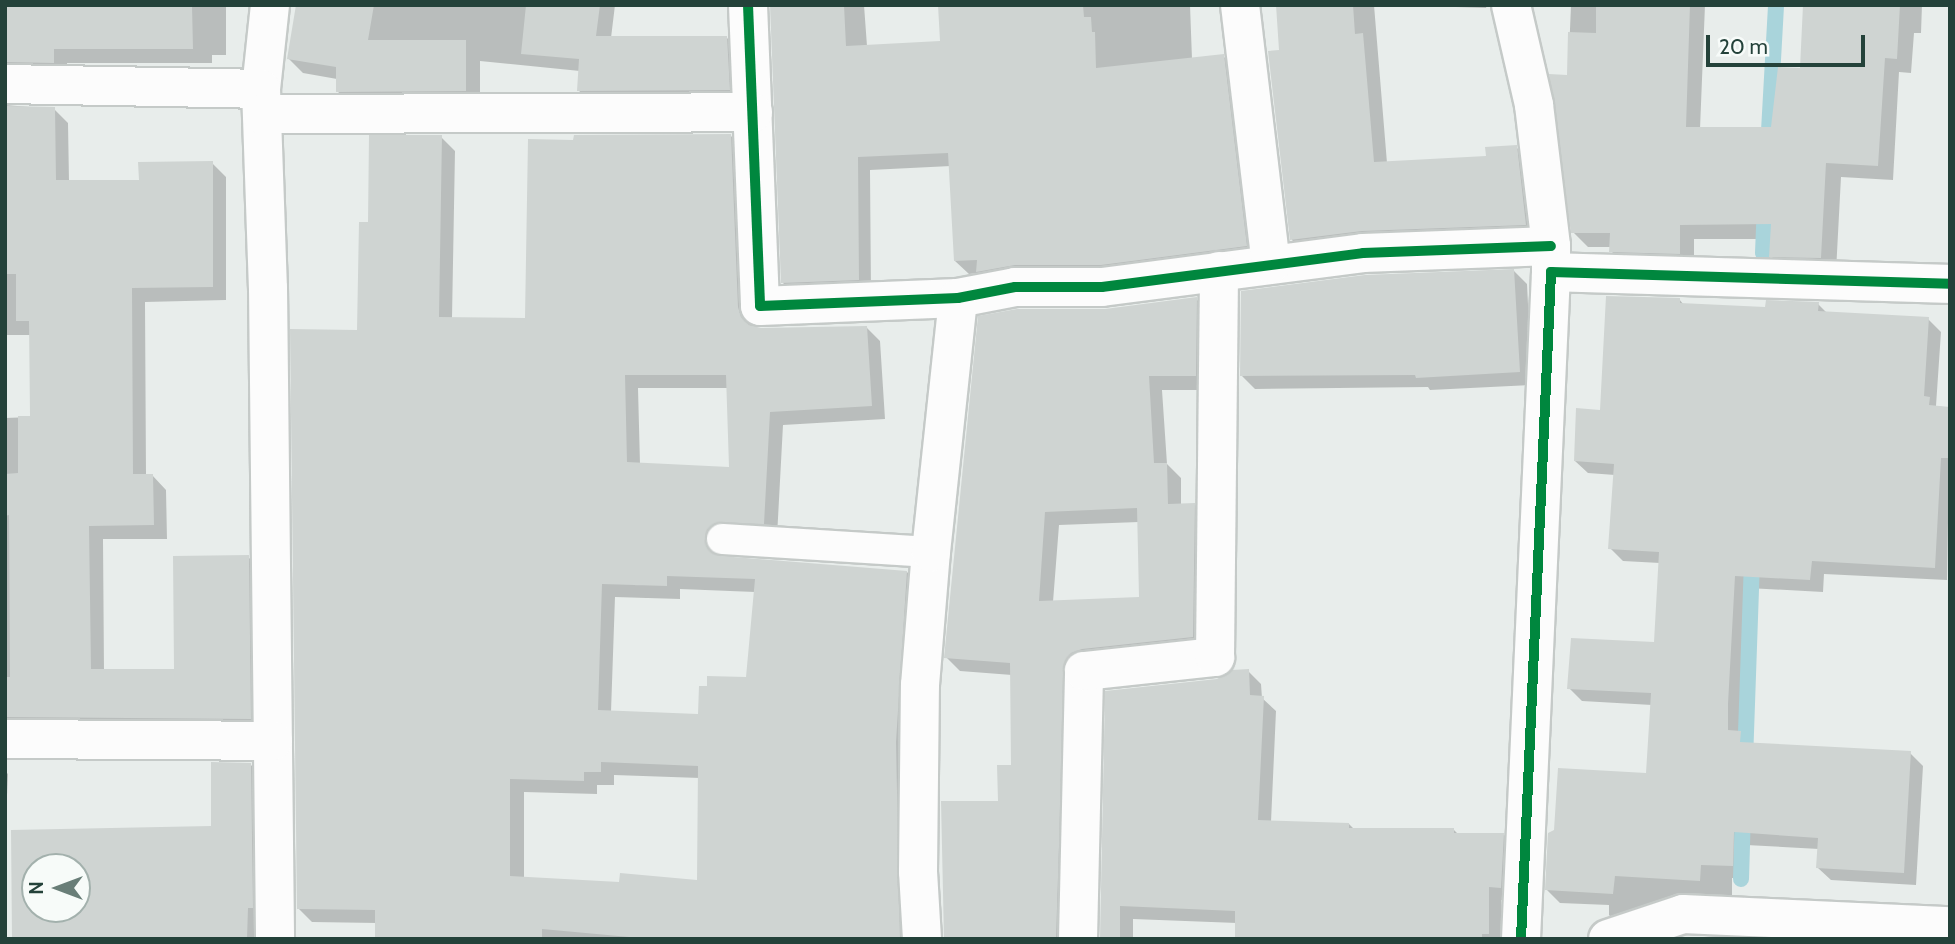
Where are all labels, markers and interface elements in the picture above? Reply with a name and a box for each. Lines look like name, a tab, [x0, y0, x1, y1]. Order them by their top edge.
scale bar	[1710, 21, 1869, 65]
text: 20 m	[1719, 34, 1768, 59]
north arrow	[21, 853, 91, 923]
text: N	[25, 881, 48, 895]

